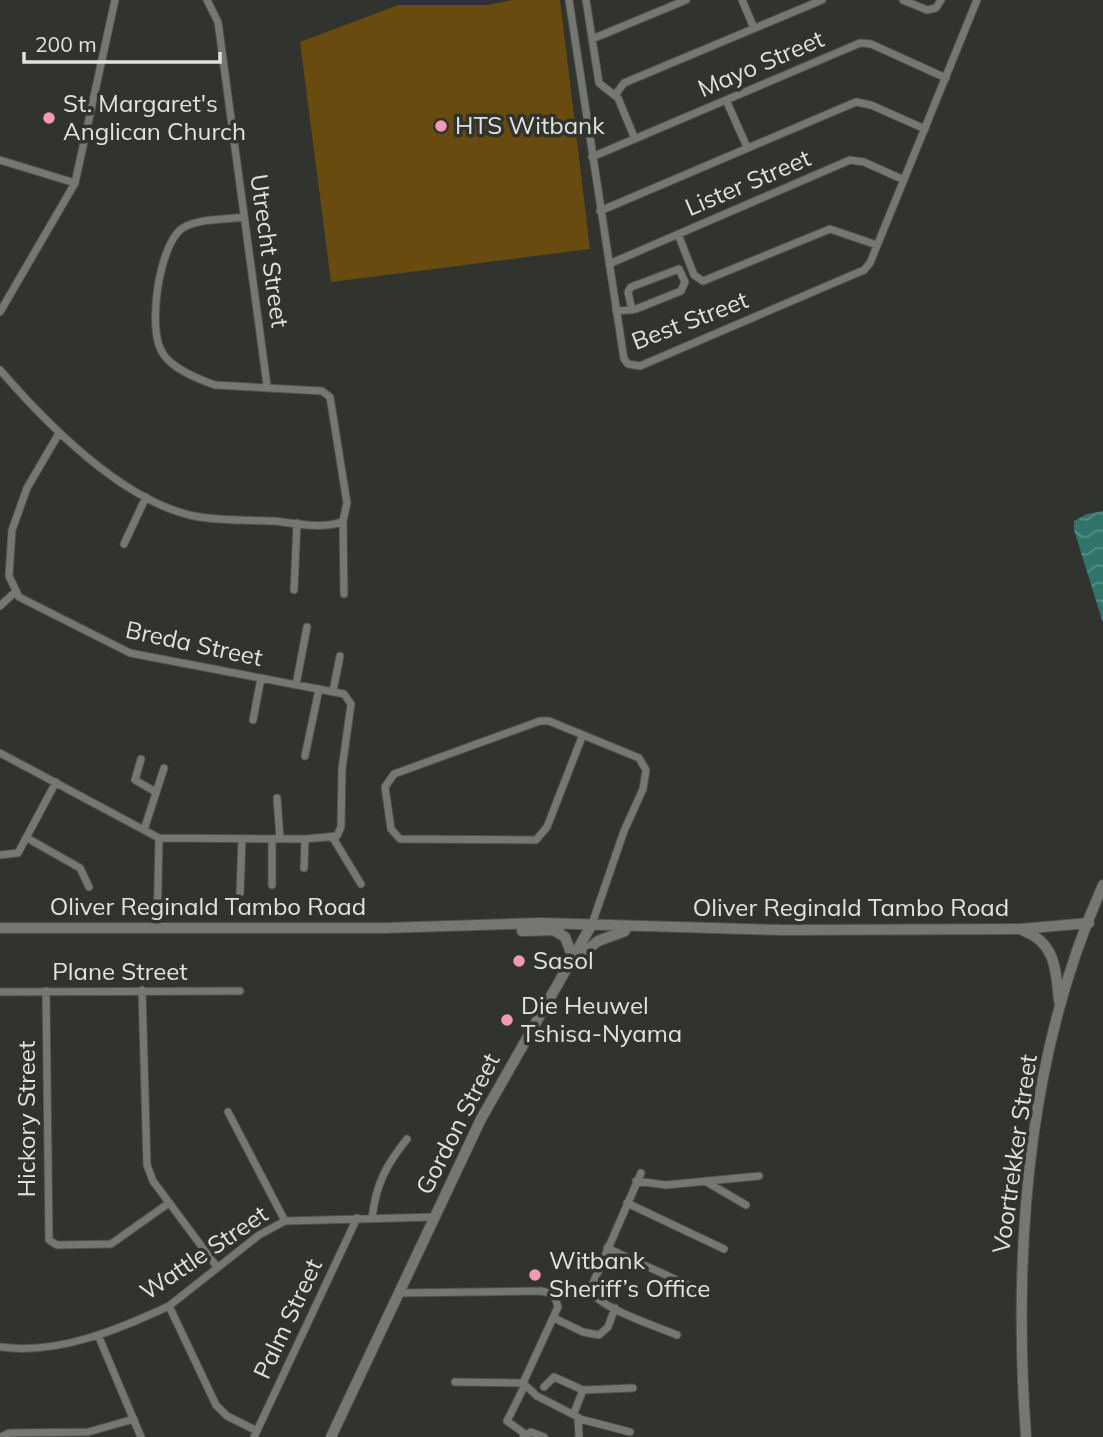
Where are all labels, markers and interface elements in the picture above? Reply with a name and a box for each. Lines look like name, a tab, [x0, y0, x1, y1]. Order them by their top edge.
scale bar	[24, 21, 220, 65]
street label: Mayo Street	[693, 23, 828, 103]
text: 200 m	[35, 31, 97, 57]
place label: St. Margaret's Anglican Church	[63, 88, 246, 146]
marker: St. Margaret's Anglican Church	[41, 110, 57, 126]
place label: HTS Witbank	[455, 110, 605, 140]
marker: HTS Witbank	[433, 118, 449, 134]
street label: Lister Street	[680, 142, 815, 222]
street label: Utrecht Street	[244, 172, 296, 329]
street label: Best Street	[627, 284, 752, 356]
street label: Breda Street	[123, 614, 265, 672]
street label: Oliver Reginald Tambo Road	[50, 891, 366, 921]
street label: Oliver Reginald Tambo Road	[693, 892, 1009, 922]
place label: Sasol	[533, 945, 594, 975]
marker: Sasol	[511, 953, 527, 969]
street label: Plane Street	[52, 956, 188, 986]
place label: Die Heuwel Tshisa-Nyama	[521, 990, 682, 1048]
marker: Die Heuwel Tshisa-Nyama	[499, 1012, 515, 1028]
street label: Hickory Street	[11, 1041, 41, 1197]
street label: Gordon Street	[409, 1048, 506, 1199]
street label: Voortrekker Street	[985, 1052, 1043, 1255]
street label: Wattle Street	[134, 1198, 273, 1306]
place label: Witbank Sheriff’s Office	[549, 1245, 710, 1303]
street label: Palm Street	[246, 1254, 328, 1383]
marker: Witbank Sheriff’s Office	[527, 1267, 543, 1283]

